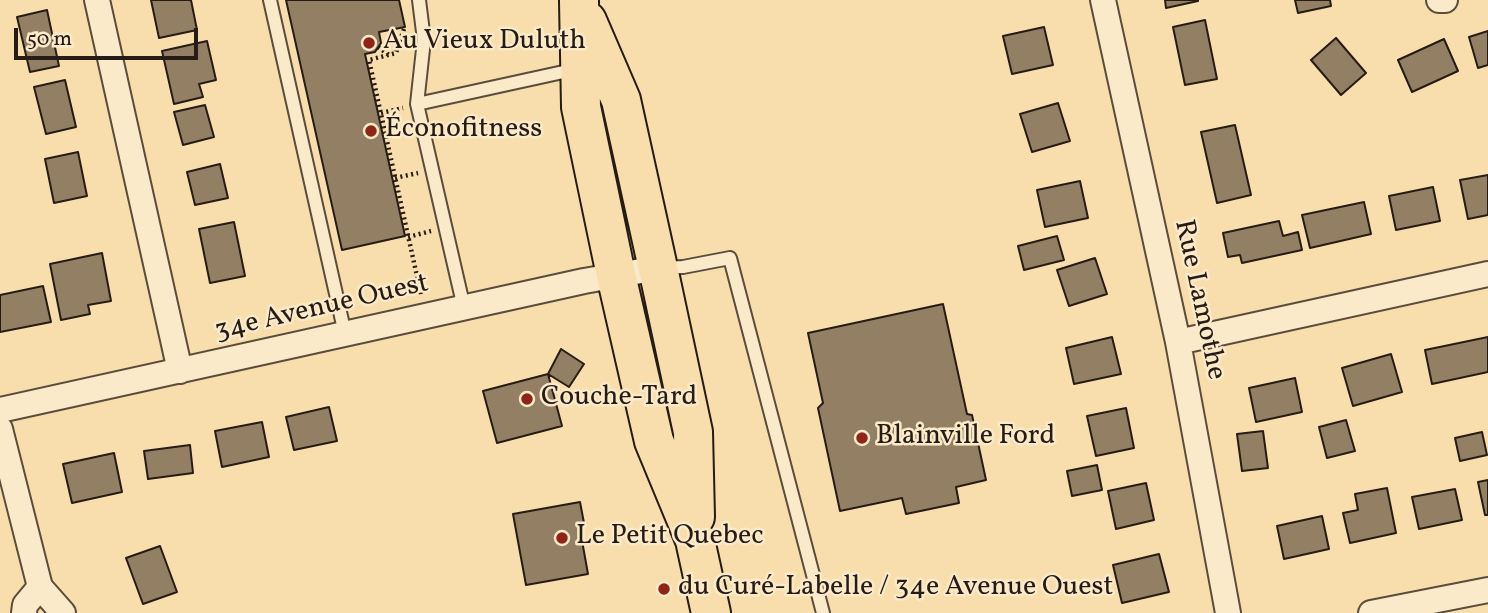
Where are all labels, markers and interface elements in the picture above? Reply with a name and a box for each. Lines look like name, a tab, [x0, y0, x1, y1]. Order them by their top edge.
scale bar	[18, 14, 201, 58]
text: 50 m	[27, 25, 72, 54]
place label: Au Vieux Duluth	[383, 26, 586, 60]
marker: Au Vieux Duluth	[361, 35, 377, 51]
place label: Éconofitness	[385, 114, 542, 148]
marker: Éconofitness	[363, 123, 379, 139]
street label: Rue Lamothe	[1165, 217, 1231, 383]
street label: 34e Avenue Ouest	[212, 268, 432, 350]
place label: Couche-Tard	[541, 382, 697, 416]
marker: Couche-Tard	[519, 391, 535, 407]
place label: Blainville Ford	[876, 421, 1055, 455]
marker: Blainville Ford	[854, 430, 870, 446]
place label: Le Petit Quebec	[576, 521, 764, 555]
marker: Le Petit Quebec	[554, 530, 570, 546]
place label: du Curé-Labelle / 34e Avenue Ouest	[678, 572, 1113, 606]
marker: du Curé-Labelle / 34e Avenue Ouest	[656, 581, 672, 597]

